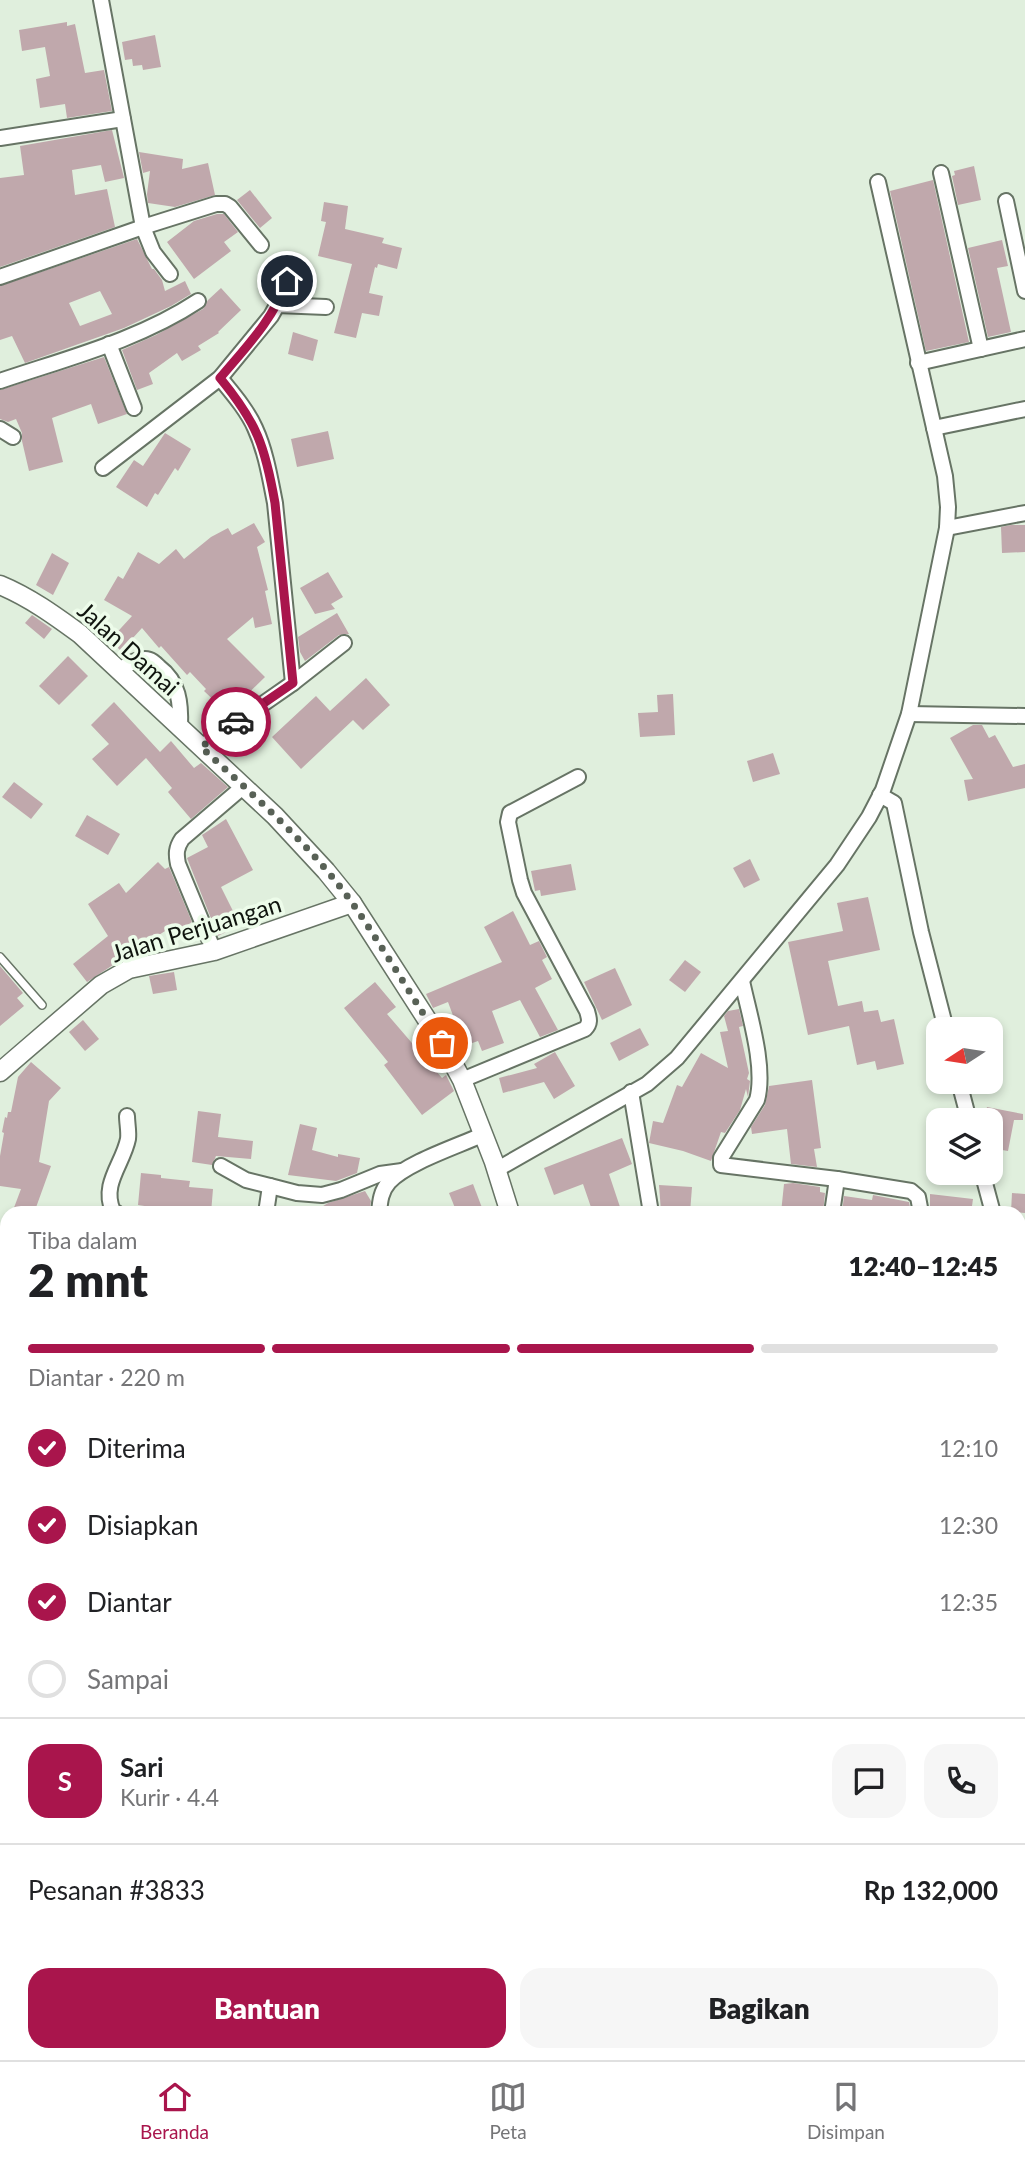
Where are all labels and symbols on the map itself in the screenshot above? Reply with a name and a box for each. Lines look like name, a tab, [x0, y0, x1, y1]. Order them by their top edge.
pin	[257, 251, 317, 311]
street label: Jalan Damai	[72, 595, 186, 701]
courier	[201, 687, 271, 757]
street label: Jalan Perjuangan	[108, 888, 284, 968]
pin	[412, 1013, 472, 1073]
north arrow	[926, 1017, 1003, 1094]

